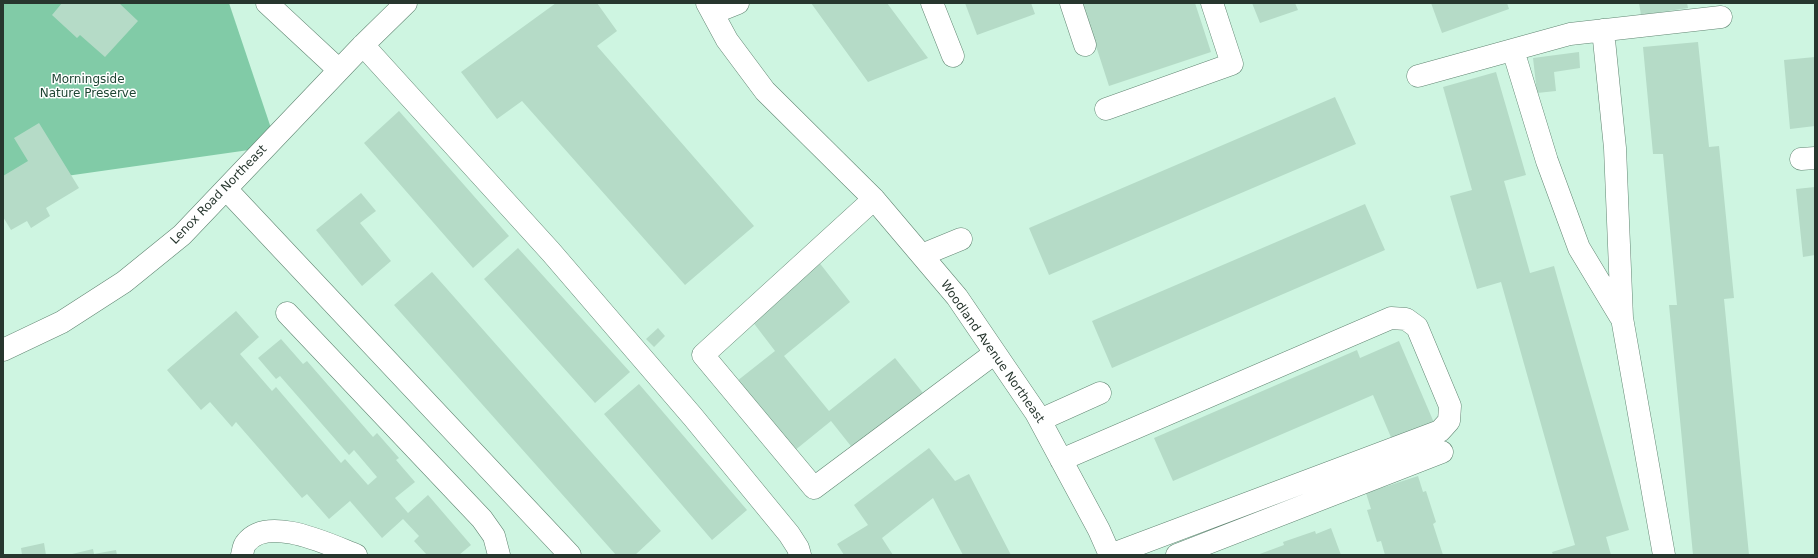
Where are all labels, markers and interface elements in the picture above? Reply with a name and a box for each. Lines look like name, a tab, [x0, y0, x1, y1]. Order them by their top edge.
park label: Morningside Nature Preserve	[40, 73, 136, 101]
street label: Lenox Road Northeast	[168, 142, 270, 248]
street label: Woodland Avenue Northeast	[937, 278, 1047, 426]

